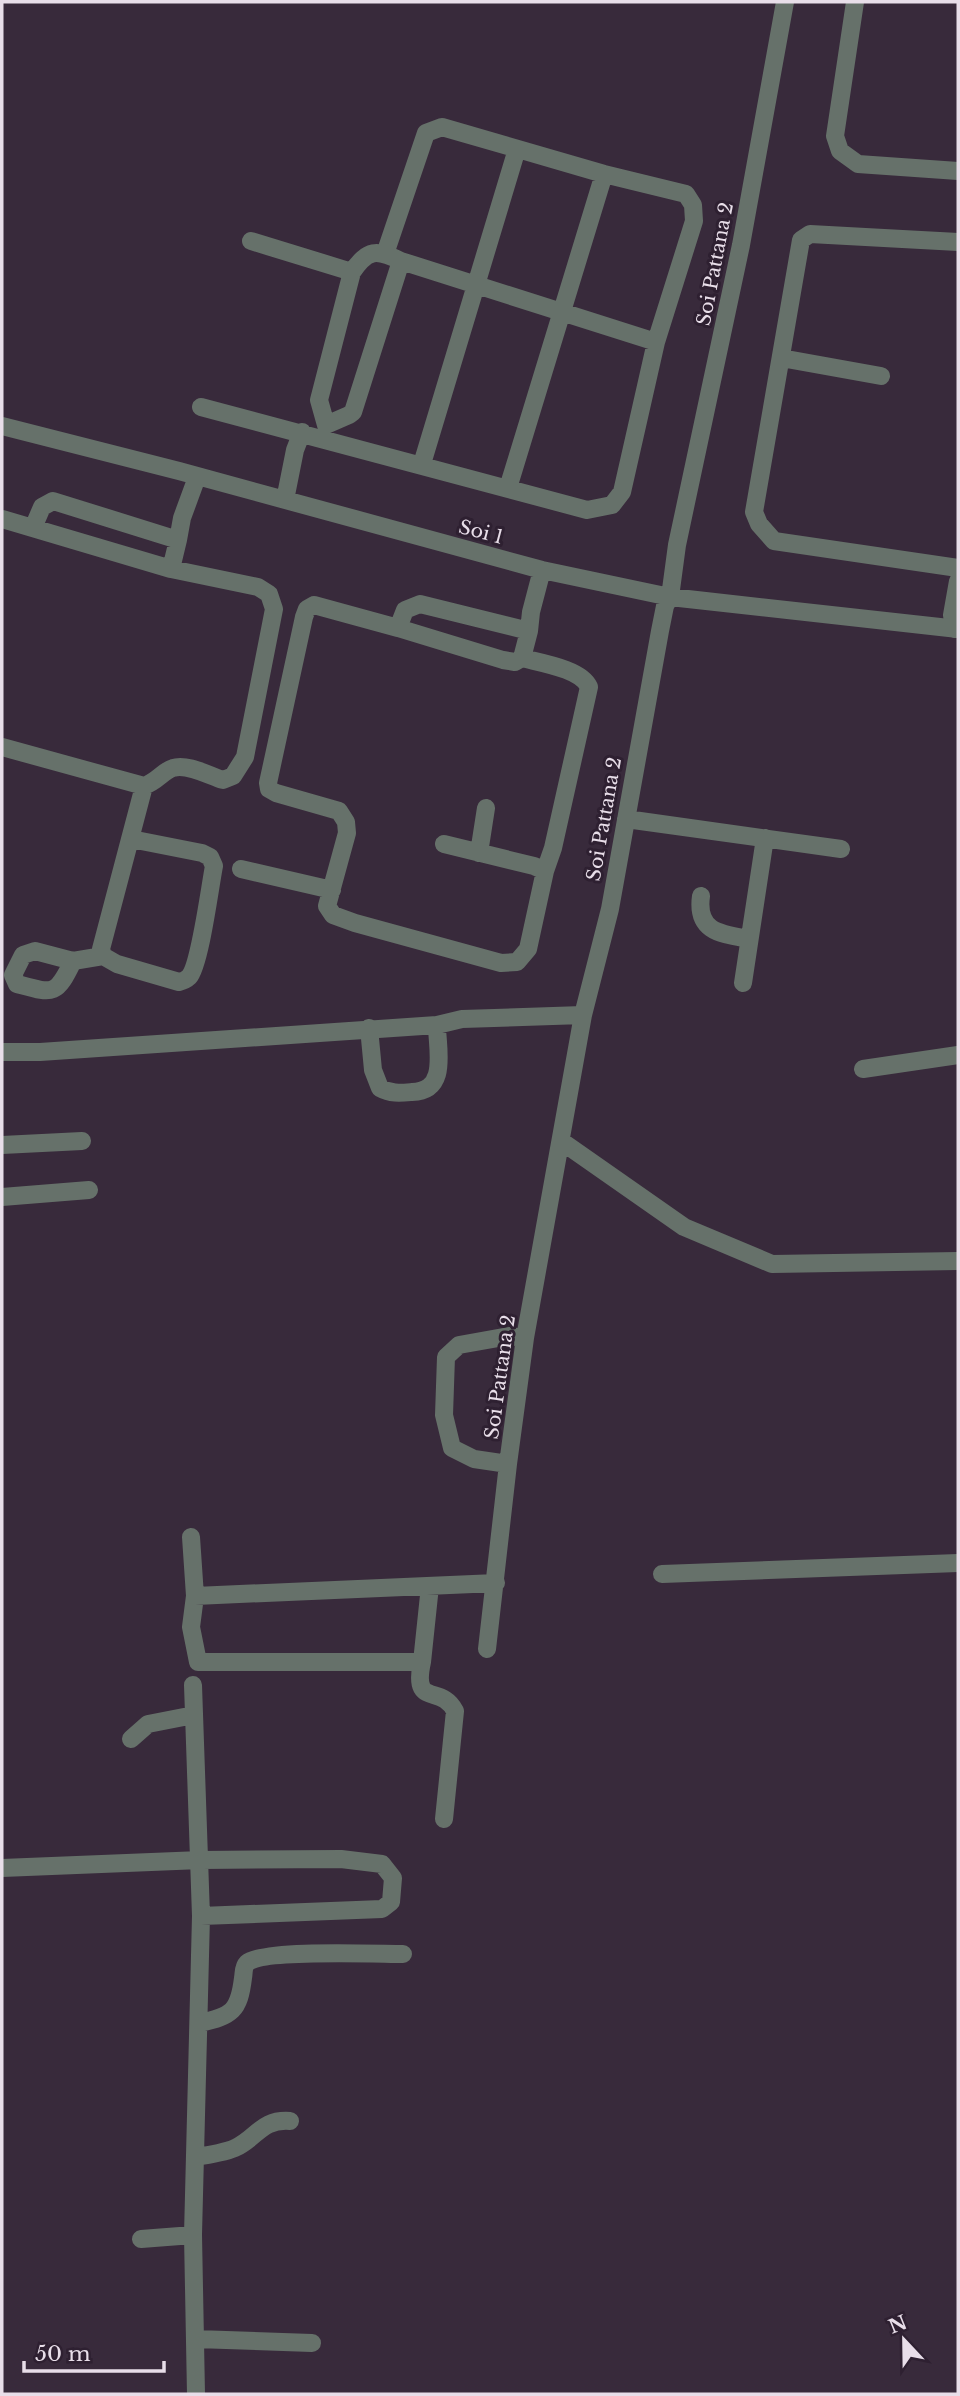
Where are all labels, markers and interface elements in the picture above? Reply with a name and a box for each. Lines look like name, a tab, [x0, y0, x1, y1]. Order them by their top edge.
street label: Soi Pattana 2	[692, 200, 738, 328]
street label: Soi 1	[456, 515, 506, 549]
street label: Soi Pattana 2	[582, 755, 626, 883]
street label: Soi Pattana 2	[480, 1313, 520, 1441]
north arrow	[869, 2305, 939, 2375]
text: N	[885, 2311, 911, 2339]
scale bar	[24, 2330, 164, 2374]
text: 50 m	[35, 2341, 91, 2367]

